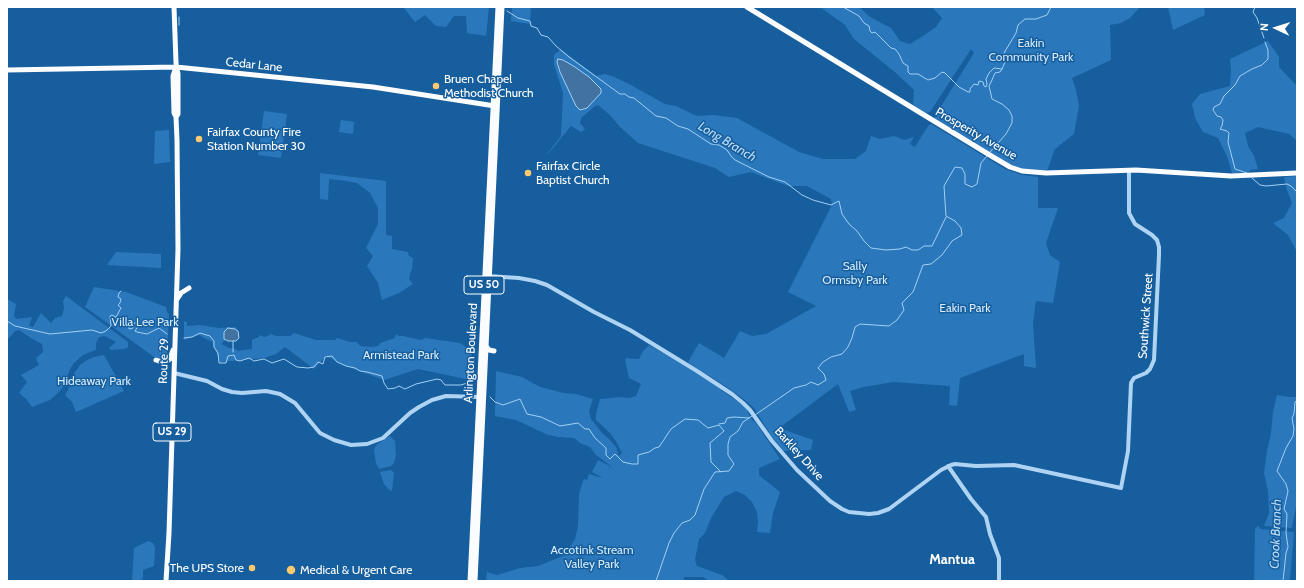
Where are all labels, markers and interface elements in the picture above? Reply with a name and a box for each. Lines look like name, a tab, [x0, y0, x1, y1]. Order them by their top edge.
north arrow	[1256, 8, 1296, 48]
text: N	[1257, 23, 1271, 32]
park label: Eakin Community Park	[989, 36, 1073, 64]
street label: Cedar Lane	[225, 55, 283, 75]
place label: Bruen Chapel Methodist Church	[444, 72, 534, 100]
marker: Bruen Chapel Methodist Church	[431, 81, 441, 91]
street label: Prosperity Avenue	[933, 105, 1019, 163]
water label: Long Branch	[695, 119, 759, 165]
place label: Fairfax County Fire Station Number 30	[207, 125, 305, 153]
marker: Fairfax County Fire Station Number 30	[194, 134, 204, 144]
place label: Fairfax Circle Baptist Church	[536, 159, 610, 187]
marker: Fairfax Circle Baptist Church	[523, 168, 533, 178]
park label: Sally Ormsby Park	[822, 259, 888, 287]
street label: Southwick Street	[1136, 273, 1156, 359]
road number: US 50	[464, 276, 504, 294]
park label: Eakin Park	[939, 301, 991, 315]
street label: Arlington Boulevard	[461, 303, 481, 403]
park label: Villa Lee Park	[111, 315, 179, 329]
street label: Route 29	[156, 338, 172, 384]
park label: Armistead Park	[363, 348, 439, 362]
park label: Hideaway Park	[57, 374, 131, 388]
road number: US 29	[153, 423, 191, 441]
street label: Barkley Drive	[771, 424, 827, 484]
water label: Crook Branch	[1267, 499, 1285, 569]
park label: Accotink Stream Valley Park	[551, 543, 633, 571]
district label: Mantua	[929, 552, 975, 568]
place label: The UPS Store	[170, 561, 244, 575]
marker: The UPS Store	[247, 563, 257, 573]
place label: Medical & Urgent Care	[300, 563, 412, 577]
marker: Medical & Urgent Care	[285, 564, 297, 576]

